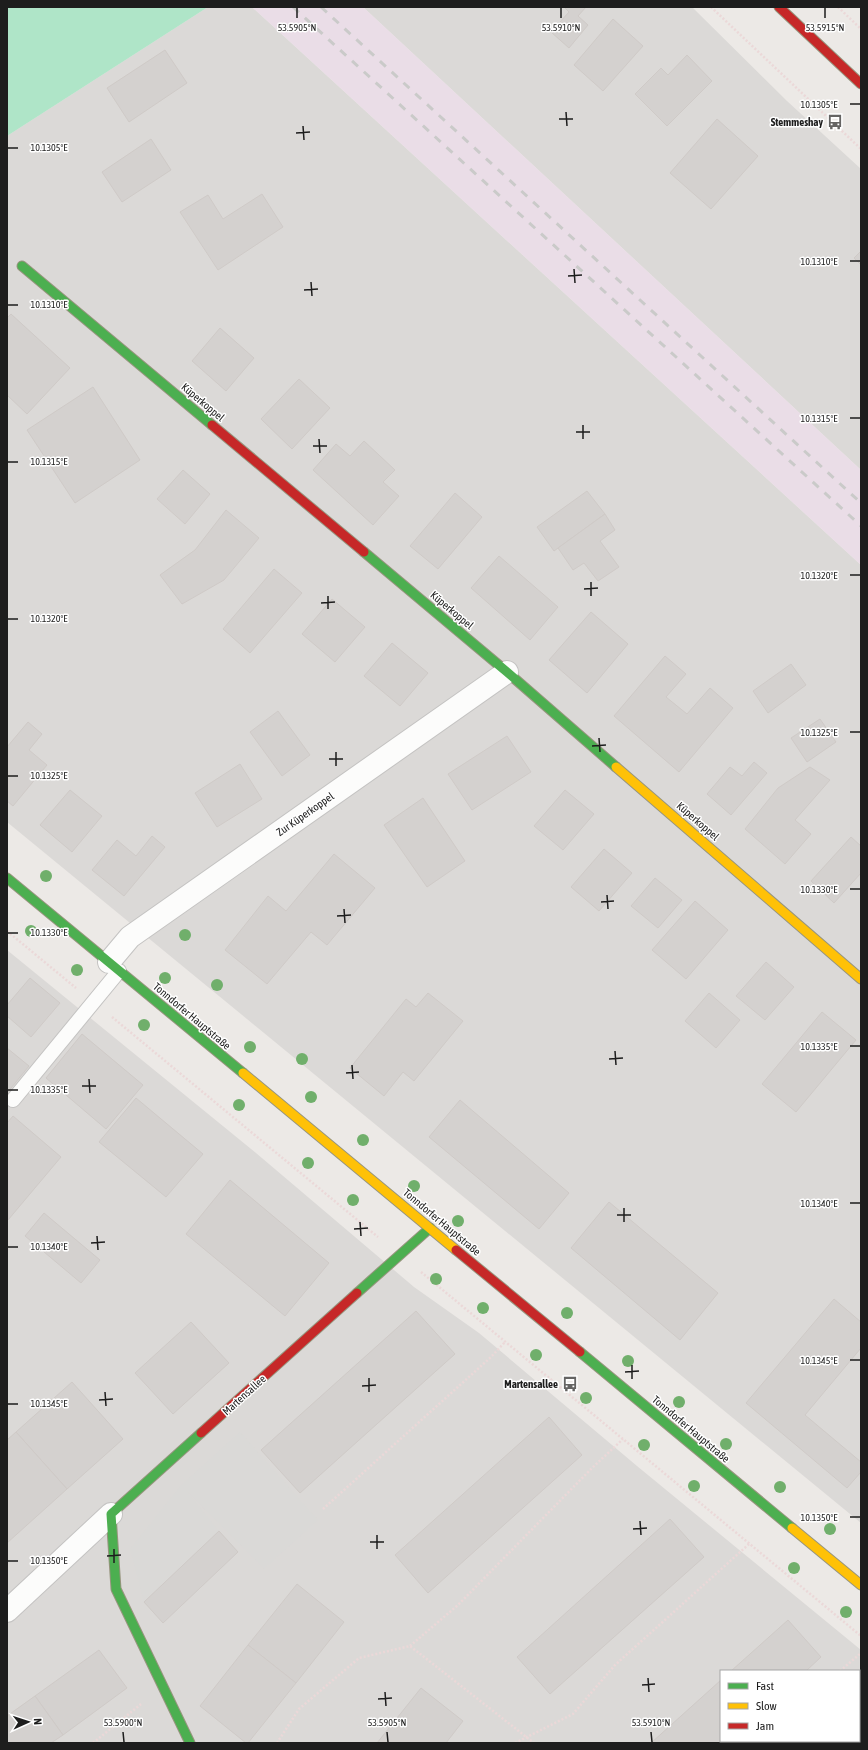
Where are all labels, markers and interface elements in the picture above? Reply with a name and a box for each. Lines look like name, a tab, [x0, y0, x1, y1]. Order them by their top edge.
text: 53.5905°N	[278, 22, 316, 33]
text: 53.5910°N	[542, 22, 580, 33]
text: 53.5915°N	[806, 22, 844, 33]
text: 10.1305°E	[801, 99, 838, 110]
bus stop icon: Stemmeshay	[826, 113, 844, 131]
place label: Stemmeshay	[771, 116, 823, 128]
text: 10.1305°E	[31, 142, 68, 153]
text: 10.1310°E	[801, 256, 838, 267]
text: 10.1310°E	[31, 299, 68, 310]
street label: Küperkoppel	[179, 381, 227, 423]
text: 10.1315°E	[801, 413, 838, 424]
text: 10.1315°E	[31, 456, 68, 467]
text: 10.1320°E	[801, 570, 838, 581]
street label: Küperkoppel	[428, 589, 476, 631]
text: 10.1320°E	[31, 613, 68, 624]
text: 10.1325°E	[801, 727, 838, 738]
text: 10.1325°E	[31, 770, 68, 781]
street label: Zur Küperkoppel	[274, 790, 336, 838]
street label: Küperkoppel	[674, 799, 722, 843]
text: 10.1330°E	[801, 884, 838, 895]
text: 10.1330°E	[31, 927, 68, 938]
street label: Tonndorfer Hauptstraße	[151, 980, 233, 1052]
text: 10.1335°E	[801, 1041, 838, 1052]
text: 10.1335°E	[31, 1084, 68, 1095]
street label: Tonndorfer Hauptstraße	[401, 1186, 483, 1258]
text: 10.1340°E	[801, 1198, 838, 1209]
text: 10.1340°E	[31, 1241, 68, 1252]
text: 10.1345°E	[801, 1355, 838, 1366]
street label: Martensallee	[220, 1373, 268, 1417]
bus stop icon: Martensallee	[561, 1375, 579, 1393]
place label: Martensallee	[504, 1378, 558, 1390]
street label: Tonndorfer Hauptstraße	[650, 1393, 732, 1465]
text: 10.1345°E	[31, 1398, 68, 1409]
text: 10.1350°E	[801, 1512, 838, 1523]
text: 10.1350°E	[31, 1555, 68, 1566]
legend	[720, 1670, 860, 1742]
text: Fast	[756, 1679, 774, 1693]
text: Slow	[756, 1699, 777, 1713]
north arrow	[8, 1702, 48, 1742]
text: 53.5900°N	[104, 1717, 142, 1728]
text: 53.5905°N	[368, 1717, 406, 1728]
text: 53.5910°N	[632, 1717, 670, 1728]
text: N	[32, 1718, 44, 1725]
text: Jam	[756, 1719, 774, 1733]

